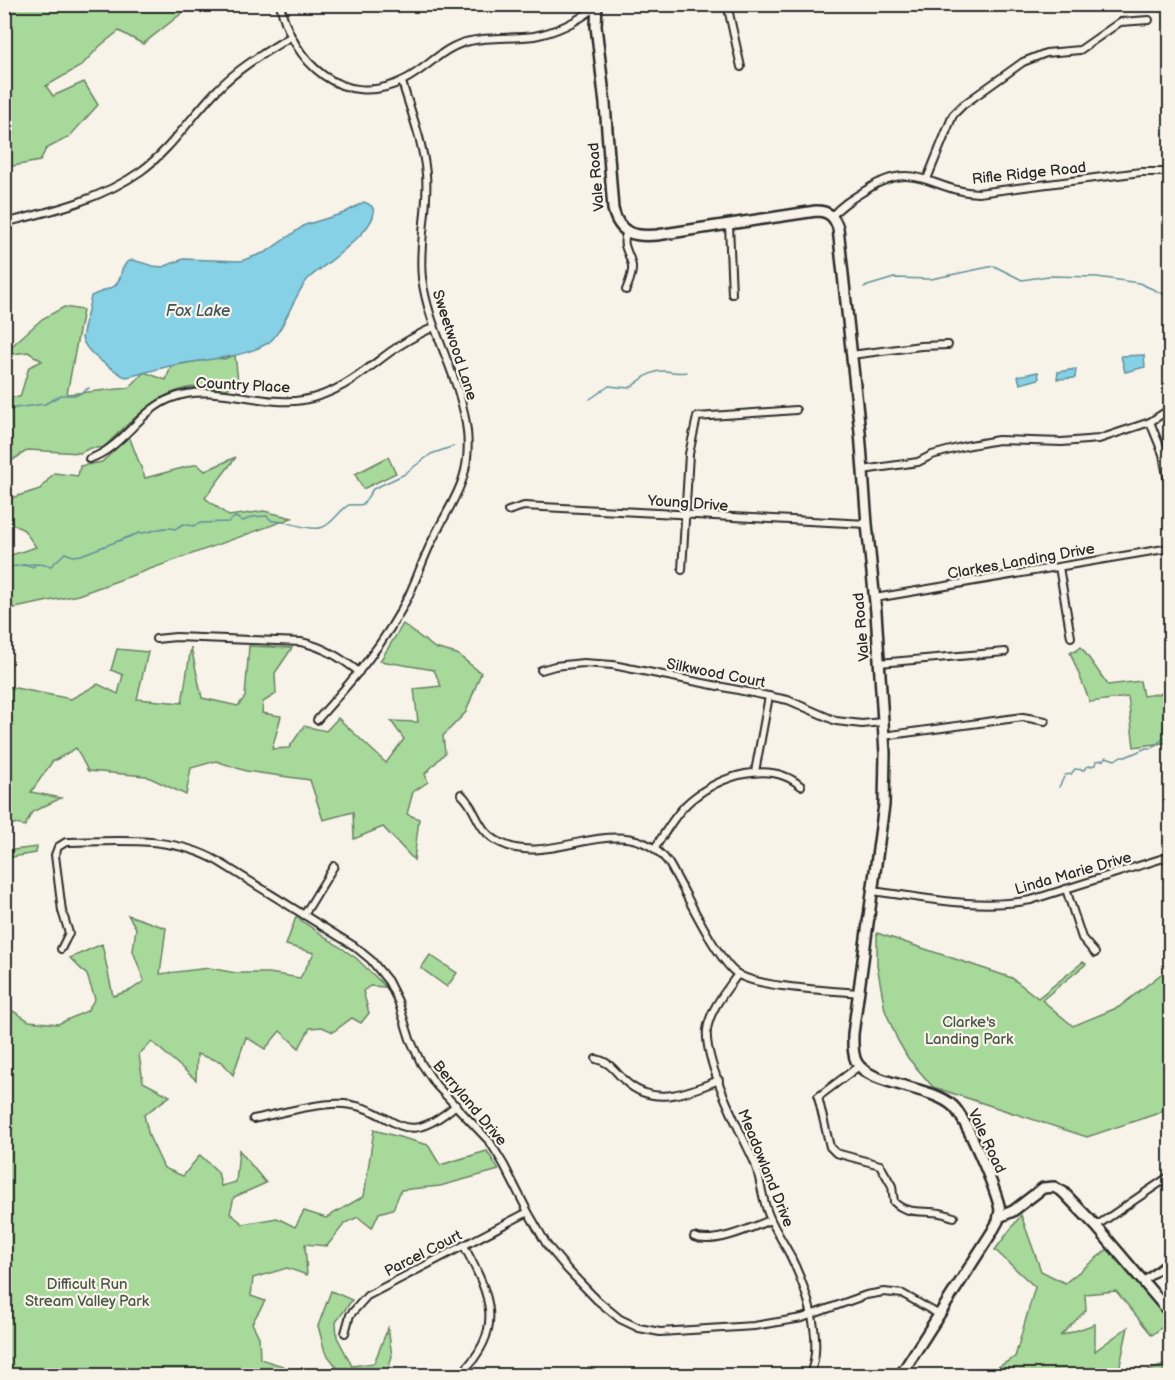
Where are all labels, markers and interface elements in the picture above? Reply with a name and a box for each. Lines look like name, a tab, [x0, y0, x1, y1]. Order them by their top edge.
street label: Vale Road	[584, 142, 609, 212]
street label: Rifle Ridge Road	[971, 158, 1087, 189]
street label: Sweetwood Lane	[428, 287, 481, 403]
water label: Fox Lake	[166, 302, 230, 321]
street label: Country Place	[195, 374, 291, 397]
street label: Young Drive	[646, 491, 729, 516]
street label: Clarkes Landing Drive	[946, 539, 1096, 584]
street label: Vale Road	[849, 592, 874, 662]
street label: Silkwood Court	[665, 655, 767, 692]
street label: Linda Marie Drive	[1013, 848, 1134, 899]
park label: Clarke's Landing Park	[925, 1013, 1014, 1049]
street label: Berryland Drive	[428, 1057, 511, 1150]
street label: Meadowland Drive	[733, 1106, 798, 1230]
street label: Vale Road	[963, 1106, 1010, 1177]
street label: Parcel Court	[381, 1226, 465, 1281]
park label: Difficult Run Stream Valley Park	[25, 1275, 150, 1311]

